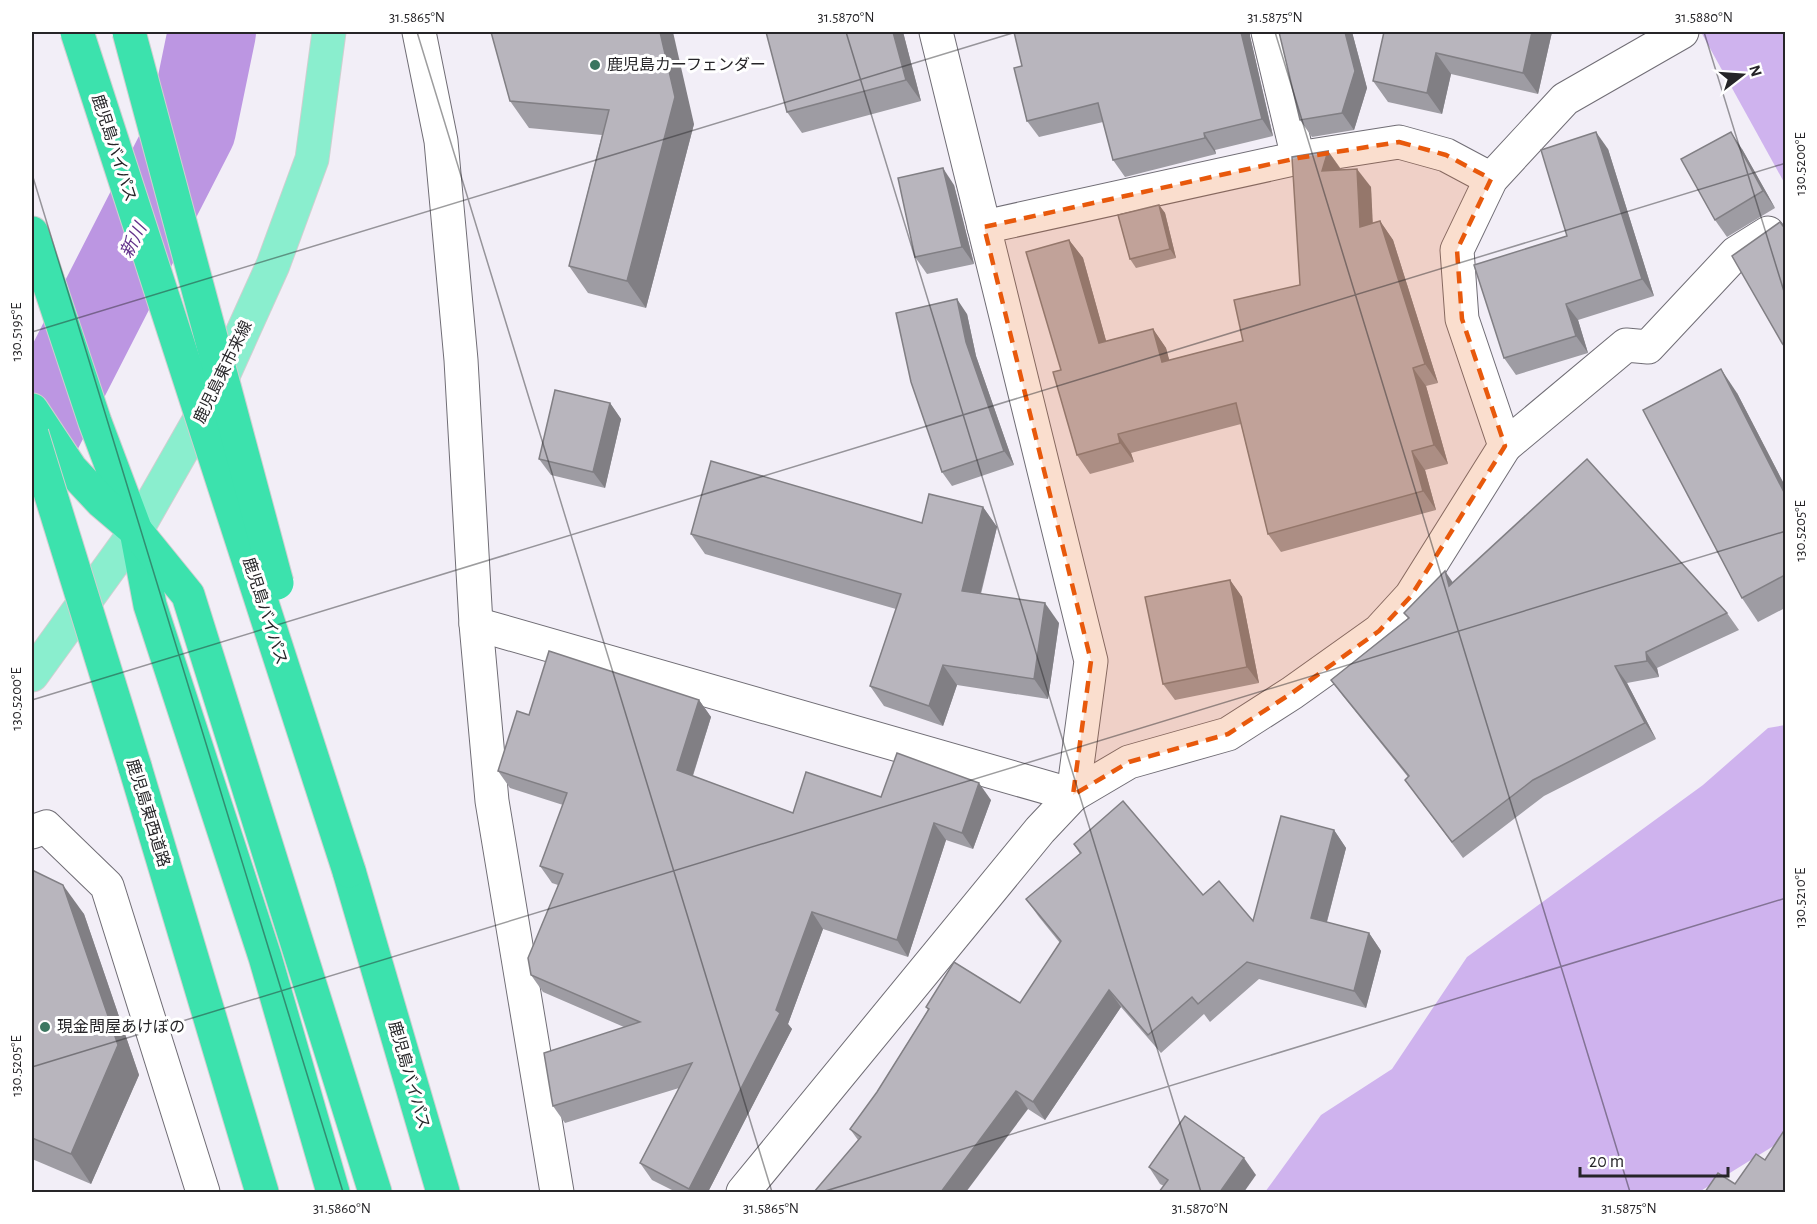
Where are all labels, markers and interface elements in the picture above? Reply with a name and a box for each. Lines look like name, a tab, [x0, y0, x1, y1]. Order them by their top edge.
text: 31.5865°N	[389, 10, 445, 25]
text: 31.5870°N	[818, 10, 874, 25]
text: 31.5875°N	[1247, 10, 1303, 25]
text: 31.5880°N	[1675, 10, 1733, 25]
north arrow	[1712, 45, 1772, 105]
place label: 鹿児島カーフェンダー	[607, 56, 766, 73]
marker: 鹿児島カーフェンダー	[588, 58, 602, 72]
text: N	[1746, 63, 1765, 79]
street label: 鹿児島バイパス	[89, 92, 140, 204]
text: 130.5200°E	[1793, 132, 1808, 196]
water label: 新川	[116, 218, 151, 261]
text: 130.5195°E	[9, 302, 24, 362]
street label: 鹿児島東市来線	[190, 318, 255, 426]
text: 130.5205°E	[1793, 500, 1808, 562]
street label: 鹿児島バイパス	[240, 555, 291, 667]
text: 130.5200°E	[9, 667, 24, 731]
street label: 鹿児島東西道路	[124, 757, 173, 869]
text: 130.5210°E	[1793, 868, 1808, 928]
place label: 現金問屋あけぼの	[57, 1018, 185, 1035]
street label: 鹿児島バイパス	[386, 1019, 433, 1131]
marker: 現金問屋あけぼの	[38, 1020, 52, 1034]
text: 130.5205°E	[9, 1035, 24, 1097]
scale bar	[1580, 1140, 1728, 1178]
text: 20 m	[1589, 1153, 1624, 1171]
text: 31.5860°N	[313, 1201, 371, 1216]
text: 31.5865°N	[743, 1201, 799, 1216]
text: 31.5870°N	[1172, 1201, 1228, 1216]
text: 31.5875°N	[1601, 1201, 1657, 1216]

